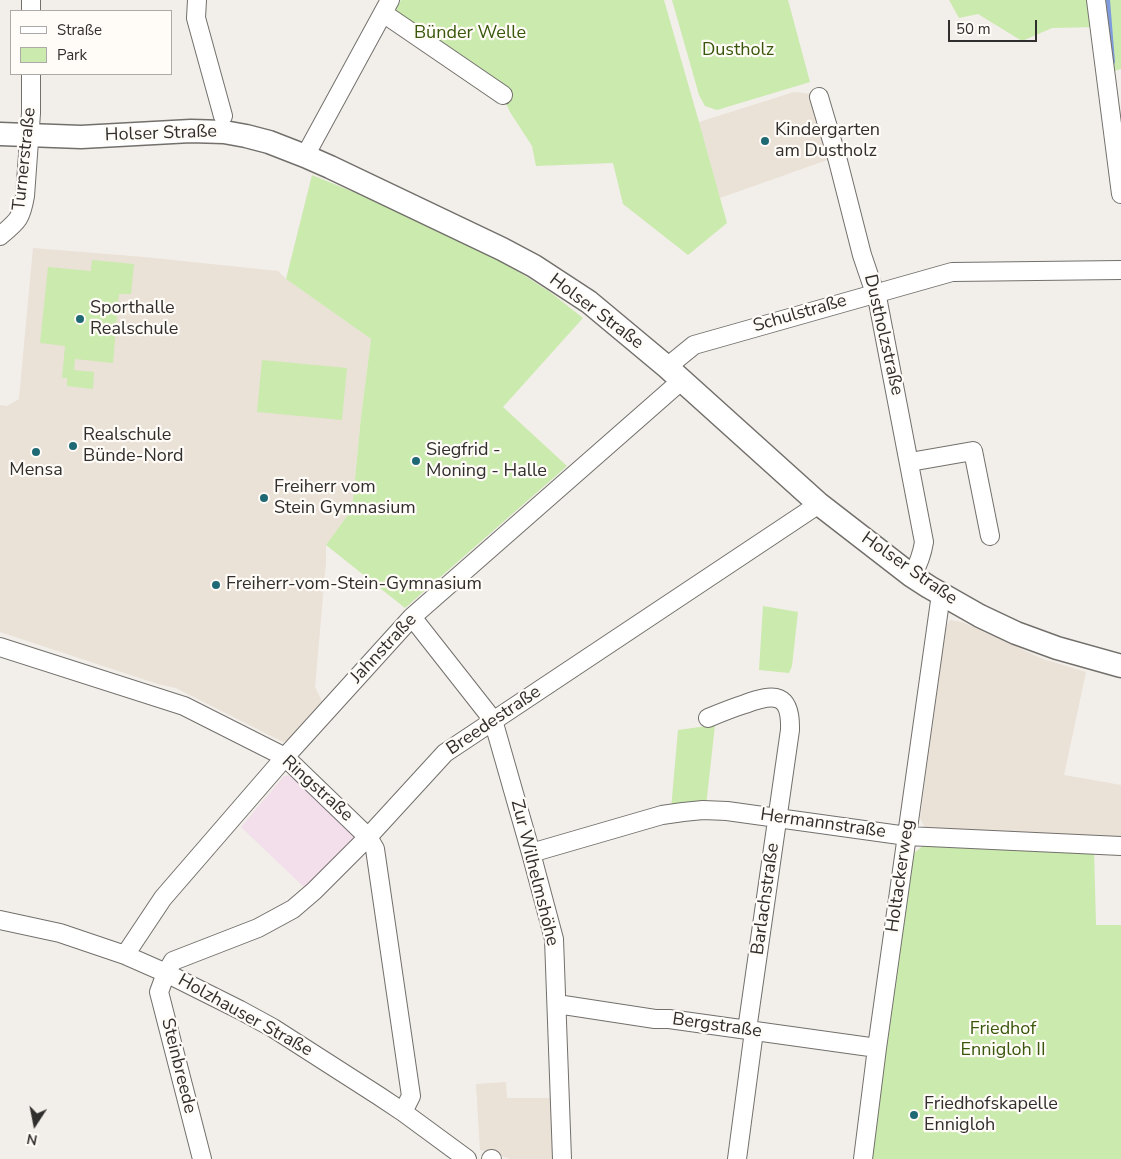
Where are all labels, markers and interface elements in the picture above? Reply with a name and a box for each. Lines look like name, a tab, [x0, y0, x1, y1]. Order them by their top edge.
legend	[10, 10, 172, 75]
scale bar	[951, 10, 1040, 42]
text: 50 m	[956, 19, 991, 39]
text: Straße	[57, 20, 102, 40]
park label: Bünder Welle	[414, 23, 526, 45]
park label: Dustholz	[702, 40, 774, 62]
text: Park	[57, 45, 87, 65]
street label: Turnerstraße	[9, 106, 41, 212]
place label: Kindergarten am Dustholz	[775, 120, 880, 162]
street label: Holser Straße	[105, 121, 217, 147]
marker: Kindergarten am Dustholz	[759, 135, 771, 147]
street label: Holser Straße	[545, 270, 647, 354]
street label: Dustholzstraße	[859, 272, 907, 398]
street label: Schulstraße	[751, 290, 849, 338]
place label: Sporthalle Realschule	[90, 298, 178, 340]
marker: Sporthalle Realschule	[74, 313, 86, 325]
place label: Realschule Bünde-Nord	[83, 425, 184, 468]
marker: Realschule Bünde-Nord	[67, 440, 79, 452]
place label: Siegfrid - Moning - Halle	[426, 440, 547, 482]
marker: Mensa	[30, 446, 42, 458]
marker: Siegfrid - Moning - Halle	[410, 455, 422, 467]
place label: Mensa	[9, 460, 63, 482]
place label: Freiherr vom Stein Gymnasium	[274, 477, 416, 520]
marker: Freiherr vom Stein Gymnasium	[258, 492, 270, 504]
street label: Holser Straße	[857, 528, 961, 610]
place label: Freiherr-vom-Stein-Gymnasium	[226, 574, 482, 596]
marker: Freiherr-vom-Stein-Gymnasium	[210, 579, 222, 591]
street label: Jahnstraße	[346, 610, 422, 688]
street label: Breedestraße	[443, 682, 545, 760]
street label: Ringstraße	[277, 751, 357, 827]
street label: Zur Wilhelmshöhe	[505, 798, 563, 948]
street label: Hermannstraße	[759, 805, 887, 843]
street label: Holtackerweg	[882, 818, 920, 934]
street label: Barlachstraße	[747, 842, 785, 956]
street label: Holzhauser Straße	[174, 970, 316, 1062]
street label: Bergstraße	[671, 1009, 763, 1043]
street label: Steinbreede	[156, 1016, 200, 1116]
park label: Friedhof Ennigloh II	[961, 1019, 1045, 1062]
place label: Friedhofskapelle Ennigloh	[924, 1094, 1058, 1136]
north arrow	[10, 1099, 60, 1149]
marker: Friedhofskapelle Ennigloh	[908, 1109, 920, 1121]
text: N	[25, 1129, 39, 1150]

